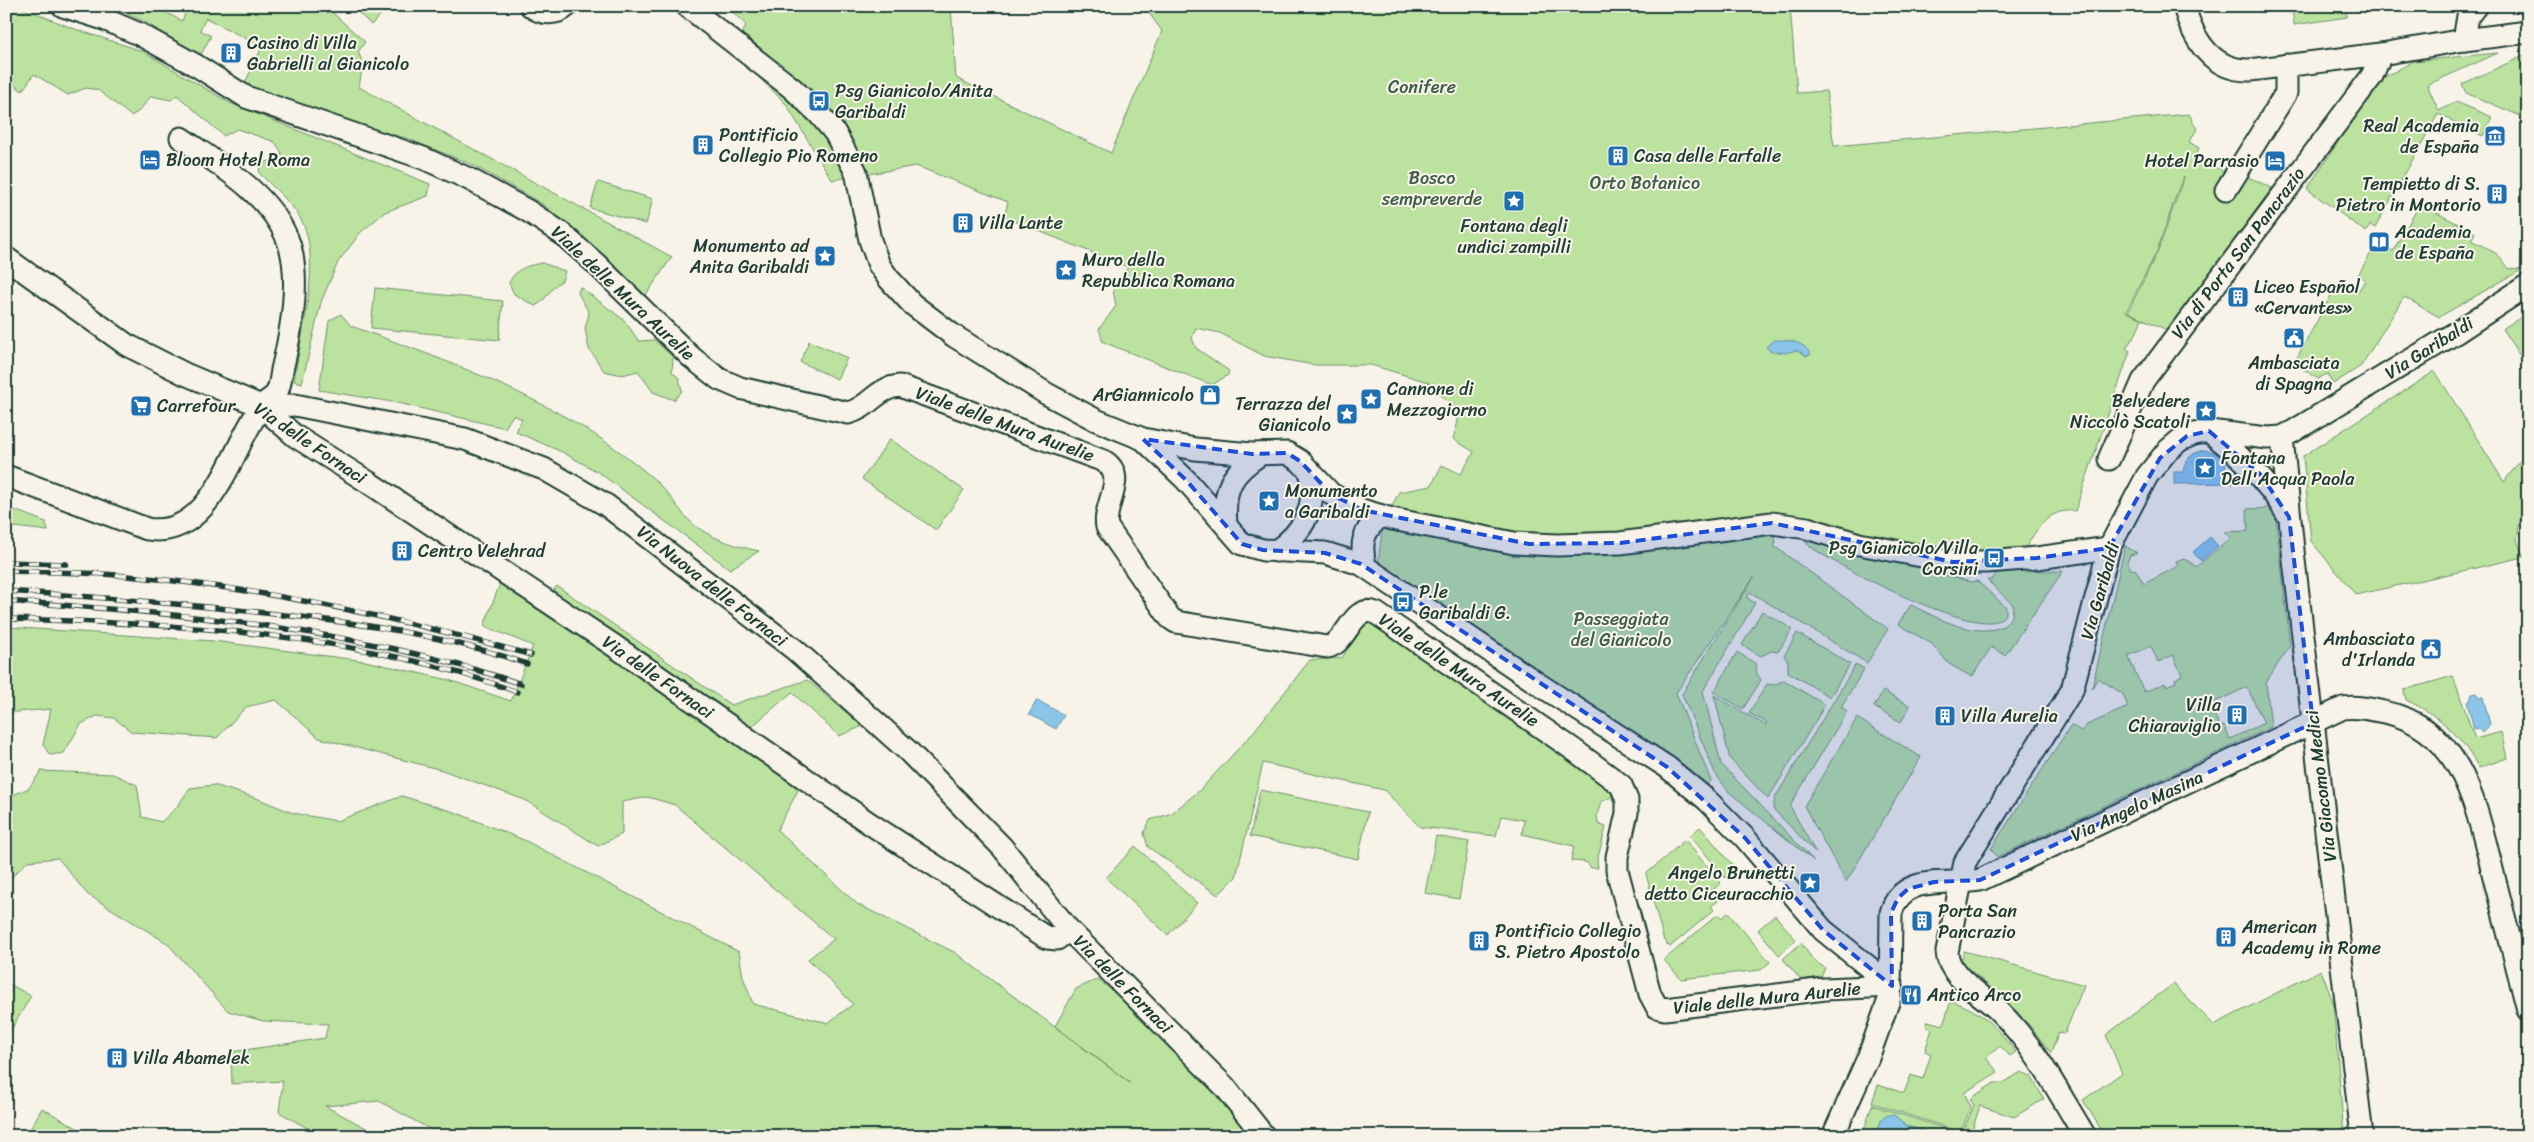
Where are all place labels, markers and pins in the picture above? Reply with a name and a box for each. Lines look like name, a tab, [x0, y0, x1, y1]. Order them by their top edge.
place label: Casino di Villa Gabrielli al Gianicolo	[247, 27, 409, 80]
building icon: Casino di Villa Gabrielli al Gianicolo	[219, 41, 243, 65]
place label: Psg Gianicolo/Anita Garibaldi	[835, 75, 994, 128]
bus stop icon: Psg Gianicolo/Anita Garibaldi	[807, 89, 831, 113]
place label: Real Academia de España	[2364, 110, 2479, 163]
place label: Pontificio Collegio Pio Romeno	[719, 119, 878, 172]
museum icon: Real Academia de España	[2483, 124, 2507, 148]
building icon: Pontificio Collegio Pio Romeno	[691, 133, 715, 157]
place label: Casa delle Farfalle	[1634, 140, 1781, 172]
place label: Bloom Hotel Roma	[166, 144, 310, 176]
building icon: Casa delle Farfalle	[1606, 144, 1630, 168]
place label: Hotel Parrasio	[2145, 145, 2259, 177]
hotel icon: Bloom Hotel Roma	[138, 148, 162, 172]
hotel icon: Hotel Parrasio	[2263, 149, 2287, 173]
place label: Tempietto di S. Pietro in Montorio	[2336, 168, 2481, 221]
building icon: Tempietto di S. Pietro in Montorio	[2485, 182, 2509, 206]
place icon: Fontana degli undici zampilli	[1502, 189, 1526, 213]
place label: Villa Lante	[979, 207, 1063, 239]
place label: Fontana degli undici zampilli	[1457, 210, 1572, 263]
building icon: Villa Lante	[951, 211, 975, 235]
place label: Academia de España	[2394, 216, 2474, 269]
place label: Monumento ad Anita Garibaldi	[689, 230, 811, 283]
library icon: Academia de España	[2367, 230, 2391, 254]
place icon: Monumento ad Anita Garibaldi	[813, 244, 837, 268]
place label: Muro della Repubblica Romana	[1082, 244, 1235, 297]
place icon: Muro della Repubblica Romana	[1054, 258, 1078, 282]
place label: Liceo Español «Cervantes»	[2254, 271, 2361, 324]
building icon: Liceo Español «Cervantes»	[2226, 285, 2250, 309]
public building icon: Ambasciata di Spagna	[2282, 326, 2306, 350]
place label: Ambasciata di Spagna	[2247, 347, 2340, 400]
place label: Cannone di Mezzogiorno	[1387, 373, 1487, 426]
place label: ArGiannicolo	[1092, 379, 1194, 411]
shop icon: ArGiannicolo	[1198, 383, 1222, 407]
place label: Belvedere Niccolò Scatoli	[2070, 385, 2191, 438]
place icon: Cannone di Mezzogiorno	[1359, 387, 1383, 411]
place label: Terrazza del Gianicolo	[1235, 388, 1332, 441]
place label: Carrefour	[157, 390, 237, 422]
supermarket icon: Carrefour	[129, 394, 153, 418]
place icon: Belvedere Niccolò Scatoli	[2194, 399, 2218, 423]
place icon: Terrazza del Gianicolo	[1335, 402, 1359, 426]
place label: Fontana Dell'Acqua Paola	[2221, 442, 2355, 495]
place icon: Fontana Dell'Acqua Paola	[2193, 456, 2217, 480]
place label: Monumento a Garibaldi	[1285, 475, 1377, 528]
place icon: Monumento a Garibaldi	[1257, 489, 1281, 513]
place label: Psg Gianicolo/Villa Corsini	[1829, 532, 1979, 585]
place label: Centro Velehrad	[418, 535, 546, 567]
building icon: Centro Velehrad	[390, 539, 414, 563]
bus stop icon: Psg Gianicolo/Villa Corsini	[1982, 546, 2006, 570]
place label: P.le Garibaldi G.	[1419, 576, 1511, 629]
bus stop icon: P.le Garibaldi G.	[1391, 590, 1415, 614]
place label: Ambasciata d'Irlanda	[2322, 623, 2416, 676]
public building icon: Ambasciata d'Irlanda	[2419, 637, 2443, 661]
place label: Villa Chiaraviglio	[2128, 689, 2222, 742]
place label: Villa Aurelia	[1961, 700, 2058, 732]
building icon: Villa Chiaraviglio	[2225, 703, 2249, 727]
building icon: Villa Aurelia	[1933, 704, 1957, 728]
place label: Angelo Brunetti detto Ciceuracchio	[1645, 857, 1795, 910]
place icon: Angelo Brunetti detto Ciceuracchio	[1798, 871, 1822, 895]
place label: Porta San Pancrazio	[1938, 895, 2017, 948]
building icon: Porta San Pancrazio	[1910, 909, 1934, 933]
place label: American Academy in Rome	[2241, 911, 2381, 964]
place label: Pontificio Collegio S. Pietro Apostolo	[1495, 915, 1641, 968]
building icon: American Academy in Rome	[2214, 925, 2238, 949]
building icon: Pontificio Collegio S. Pietro Apostolo	[1467, 929, 1491, 953]
place label: Antico Arco	[1926, 979, 2021, 1011]
restaurant icon: Antico Arco	[1899, 983, 1923, 1007]
place label: Villa Abamelek	[133, 1042, 250, 1074]
building icon: Villa Abamelek	[105, 1046, 129, 1070]

